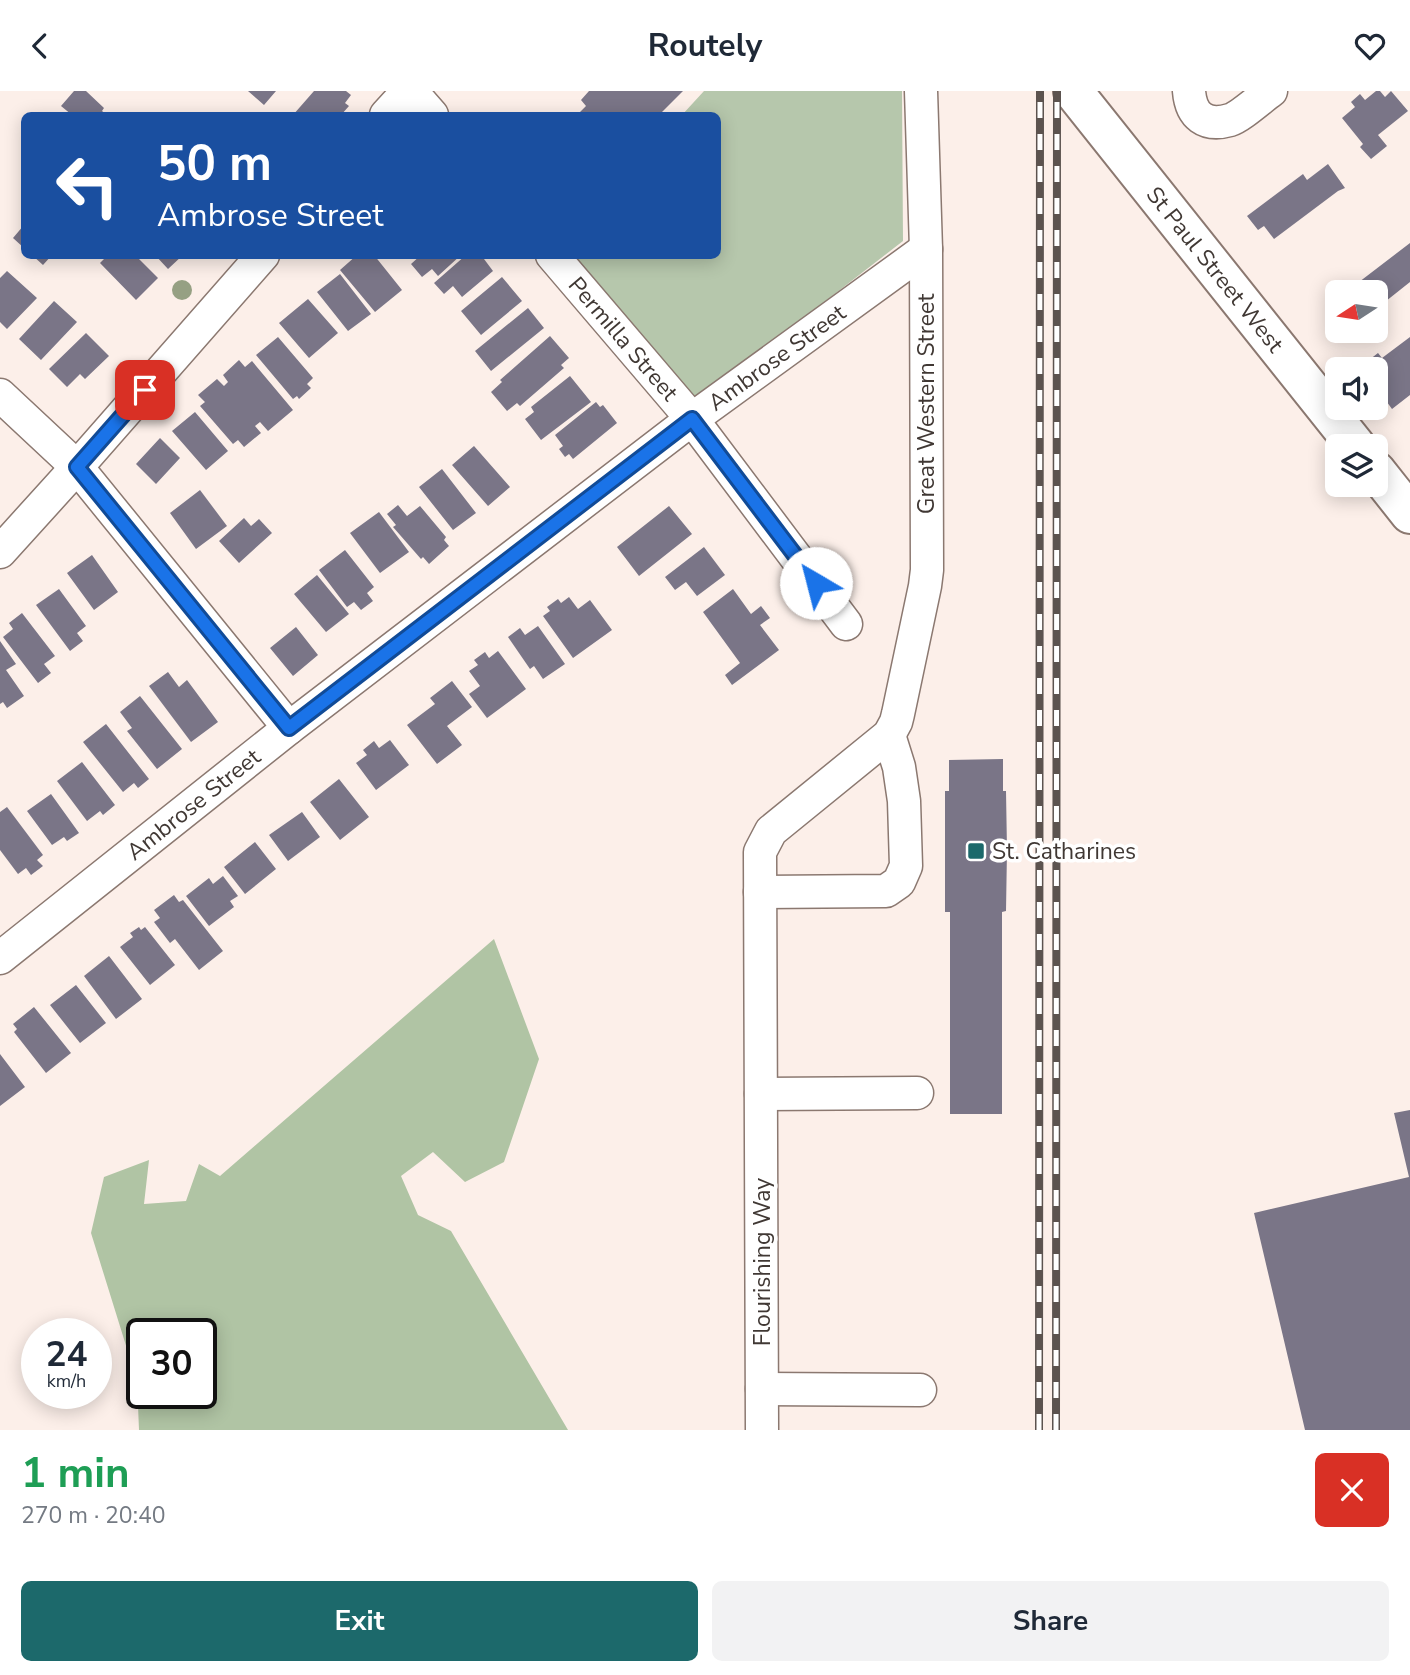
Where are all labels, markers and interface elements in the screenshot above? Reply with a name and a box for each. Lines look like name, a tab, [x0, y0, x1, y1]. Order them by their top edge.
text: Routely	[648, 24, 762, 67]
icon: back	[21, 27, 59, 65]
icon: heart	[1351, 27, 1389, 65]
text: 50 m	[157, 130, 272, 197]
icon: left	[42, 140, 133, 231]
street label: St Paul Street West	[1139, 180, 1291, 360]
text: Ambrose Street	[157, 194, 383, 237]
street label: Permilla Street	[561, 270, 685, 408]
north arrow	[1325, 280, 1388, 343]
map controls	[1325, 280, 1388, 497]
street label: Great Western Street	[911, 293, 942, 514]
street label: Ambrose Street	[702, 297, 853, 418]
button: sound	[1325, 357, 1388, 420]
pin	[115, 360, 175, 420]
icon: arrive	[126, 371, 164, 409]
button: layers	[1325, 434, 1388, 497]
position arrow	[779, 546, 853, 620]
street label: Ambrose Street	[120, 741, 268, 867]
place label: St. Catharines	[992, 836, 1136, 867]
marker: St. Catharines	[966, 841, 986, 861]
street label: Flourishing Way	[747, 1178, 778, 1346]
speed limit sign: 30	[126, 1318, 217, 1409]
text: 24	[45, 1331, 88, 1378]
text: km/h	[47, 1369, 86, 1393]
text: 1 min	[21, 1445, 130, 1502]
button: close	[1315, 1453, 1389, 1527]
text: 270 m · 20:40	[21, 1500, 166, 1531]
button: Exit	[21, 1581, 698, 1661]
button: Share	[712, 1581, 1389, 1661]

